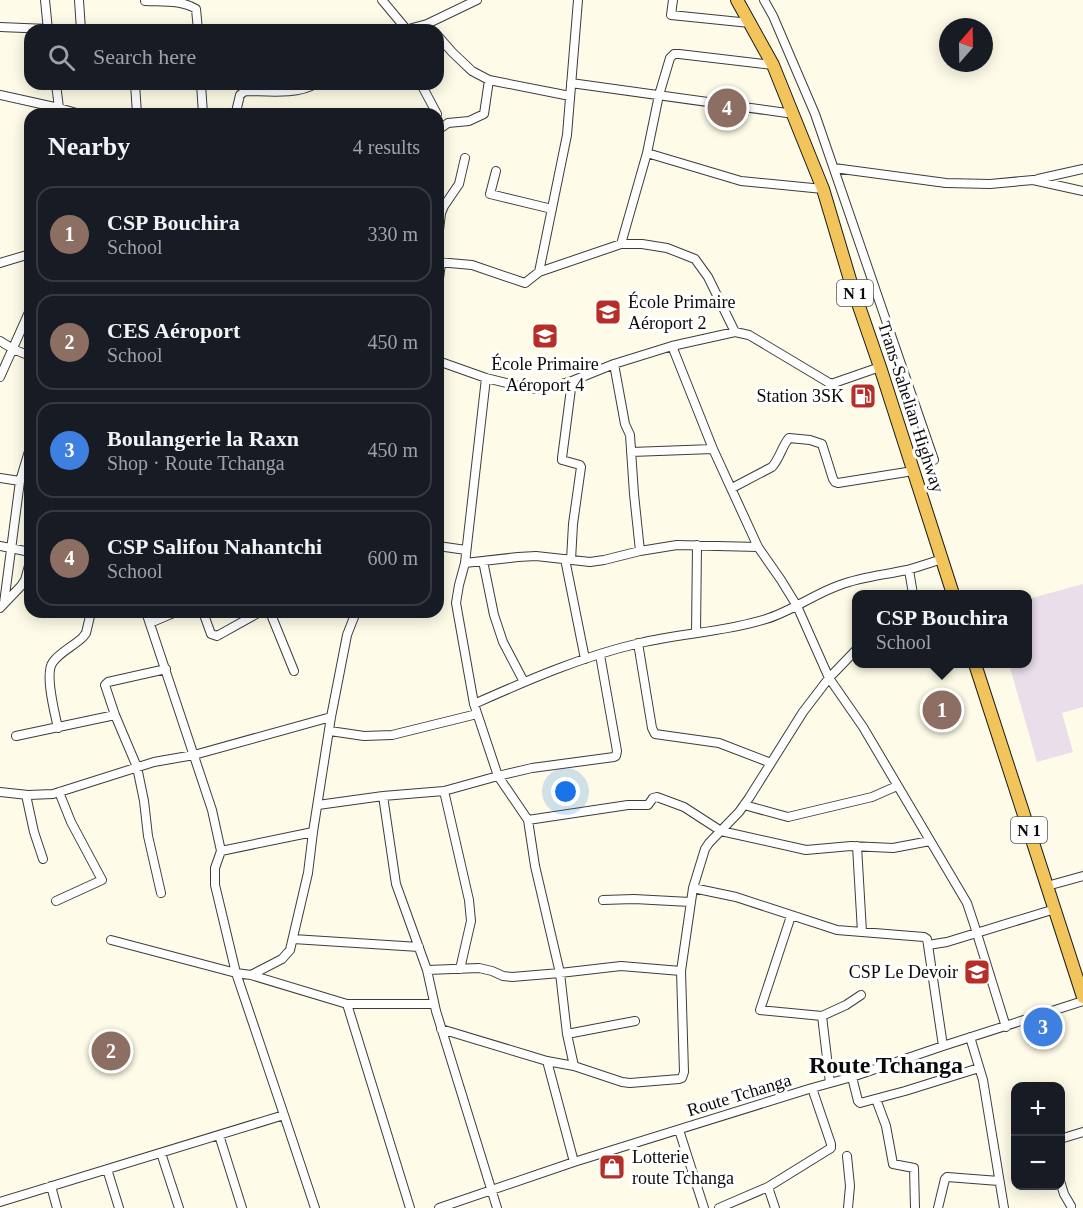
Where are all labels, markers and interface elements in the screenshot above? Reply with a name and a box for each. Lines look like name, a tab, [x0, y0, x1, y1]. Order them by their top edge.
north arrow	[939, 18, 993, 72]
search box	[24, 24, 444, 90]
icon: search	[45, 41, 78, 74]
text: Search here	[93, 44, 196, 69]
pin: 4	[708, 86, 746, 130]
text: Nearby	[48, 132, 130, 161]
text: 4 results	[353, 136, 420, 158]
text: CSP Bouchira	[107, 210, 240, 235]
text: 1	[65, 223, 75, 245]
text: 330 m	[367, 223, 418, 245]
text: School	[107, 236, 163, 258]
road number: N 1	[837, 280, 873, 306]
place label: École Primaire Aéroport 2	[628, 291, 735, 333]
school or university icon: École Primaire Aéroport 2	[593, 297, 623, 327]
text: CES Aéroport	[107, 318, 240, 343]
street label: Trans-Sahelian Highway	[874, 319, 948, 495]
school or university icon: École Primaire Aéroport 4	[530, 321, 560, 351]
text: 2	[65, 331, 75, 353]
text: 450 m	[367, 331, 418, 353]
text: School	[107, 344, 163, 366]
place label: École Primaire Aéroport 4	[491, 353, 599, 395]
fuel station icon: Station 3SK	[848, 381, 878, 411]
place label: Station 3SK	[756, 386, 844, 406]
text: Boulangerie la Raxn	[107, 426, 299, 451]
text: 3	[65, 439, 75, 461]
text: 450 m	[367, 439, 418, 461]
text: Shop · Route Tchanga	[107, 452, 285, 474]
text: CSP Salifou Nahantchi	[107, 534, 322, 559]
text: 4	[65, 547, 75, 569]
text: 600 m	[367, 547, 418, 569]
text: School	[107, 560, 163, 582]
popup	[852, 590, 1032, 668]
text: CSP Bouchira	[876, 605, 1008, 630]
text: School	[876, 631, 931, 653]
pin: 1	[922, 688, 962, 732]
your location	[551, 777, 580, 806]
road number: N 1	[1011, 817, 1047, 843]
school or university icon: CSP Le Devoir	[962, 957, 992, 987]
place label: CSP Le Devoir	[849, 962, 958, 982]
pin: 3	[1024, 1004, 1062, 1050]
pin: 2	[92, 1028, 130, 1074]
district label: Route Tchanga	[809, 1052, 963, 1078]
street label: Route Tchanga	[684, 1070, 794, 1120]
map controls	[1011, 1082, 1065, 1190]
button: +	[1011, 1082, 1065, 1136]
button: −	[1011, 1136, 1065, 1190]
place label: Lotterie route Tchanga	[632, 1147, 734, 1188]
shop icon: Lotterie route Tchanga	[597, 1152, 627, 1182]

